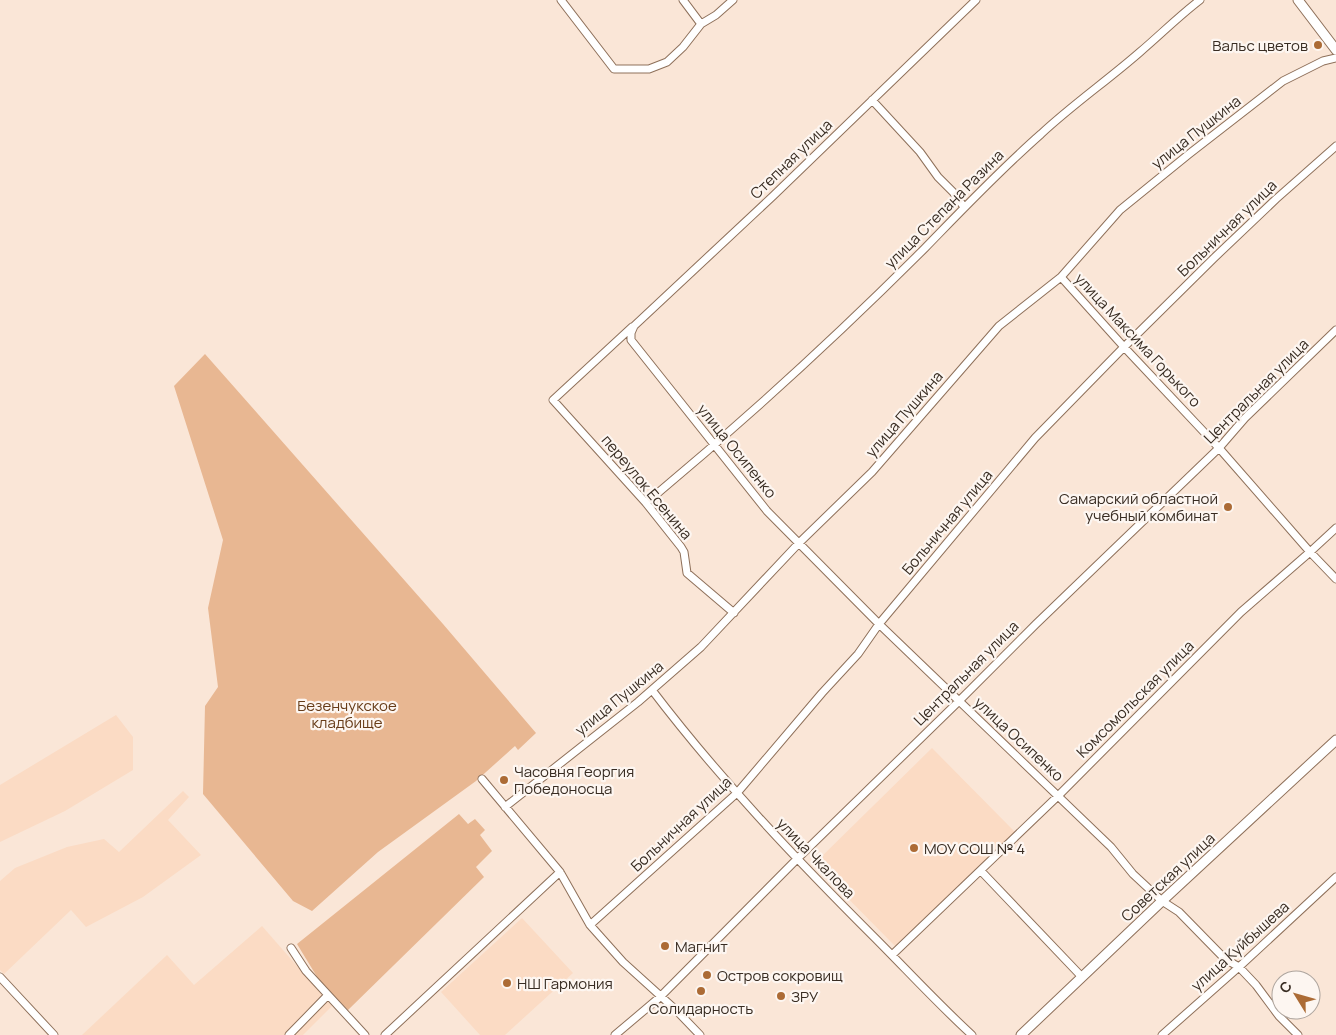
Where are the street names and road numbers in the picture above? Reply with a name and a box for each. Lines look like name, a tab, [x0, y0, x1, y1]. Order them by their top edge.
street label: улица Пушкина	[1147, 90, 1245, 174]
street label: Степная улица	[745, 114, 837, 204]
street label: улица Степана Разина	[880, 145, 1008, 273]
street label: Больничная улица	[1173, 175, 1281, 281]
street label: улица Максима Горького	[1070, 268, 1206, 412]
street label: Центральная улица	[1199, 334, 1313, 448]
street label: улица Пушкина	[861, 366, 947, 462]
street label: улица Осипенко	[693, 400, 782, 503]
street label: переулок Есенина	[597, 430, 697, 544]
street label: Больничная улица	[897, 465, 997, 579]
street label: Центральная улица	[909, 616, 1023, 730]
street label: Комсомольская улица	[1072, 636, 1198, 762]
street label: улица Пушкина	[570, 656, 668, 740]
street label: улица Осипенко	[970, 692, 1068, 786]
street label: Больничная улица	[626, 772, 736, 876]
street label: улица Чкалова	[772, 813, 860, 903]
street label: Советская улица	[1116, 828, 1220, 926]
street label: улица Куйбышева	[1186, 896, 1294, 996]

